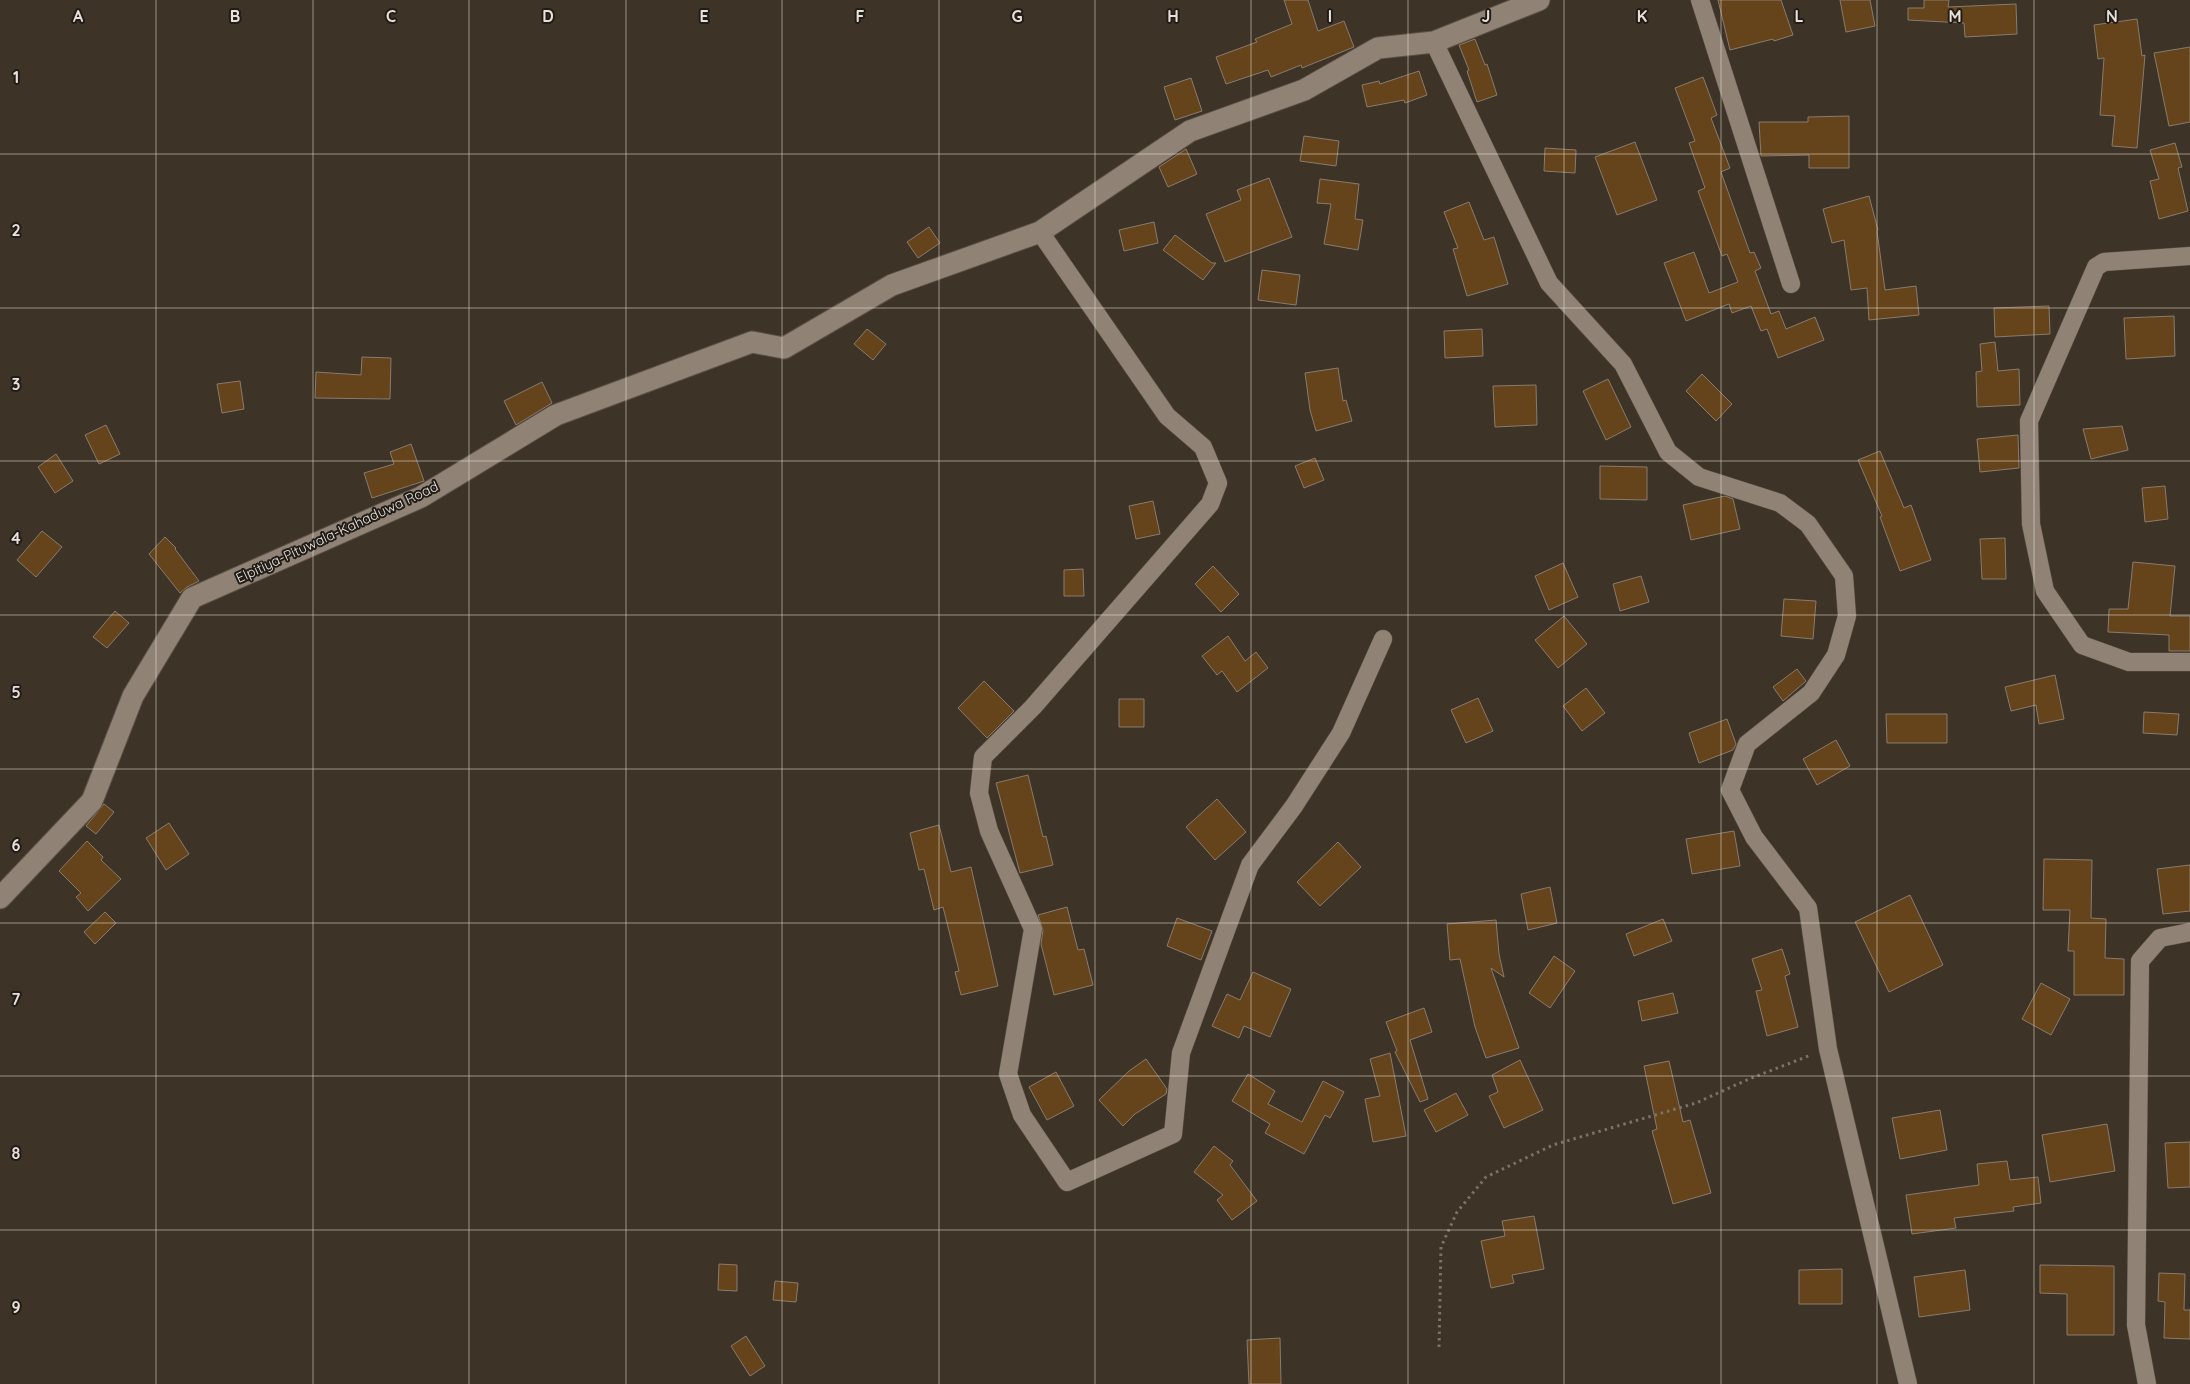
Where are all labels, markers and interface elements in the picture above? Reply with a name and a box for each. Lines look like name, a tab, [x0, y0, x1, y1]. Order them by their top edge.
text: A	[73, 6, 84, 26]
text: B	[230, 6, 240, 26]
text: C	[386, 6, 396, 26]
text: D	[542, 6, 554, 26]
text: E	[699, 6, 709, 26]
text: F	[856, 6, 865, 26]
text: G	[1011, 6, 1023, 26]
text: H	[1167, 6, 1179, 26]
text: I	[1328, 6, 1332, 26]
text: J	[1482, 6, 1490, 26]
text: K	[1637, 6, 1647, 26]
text: L	[1795, 6, 1804, 26]
text: M	[1948, 6, 1962, 26]
text: N	[2106, 6, 2118, 26]
text: 1	[13, 67, 19, 87]
text: 2	[11, 220, 21, 240]
text: 3	[12, 374, 20, 394]
street label: Elpitiya-Pituwala-Kahaduwa Road	[233, 477, 441, 587]
text: 4	[11, 528, 21, 548]
text: 5	[11, 682, 21, 702]
text: 6	[12, 835, 21, 855]
text: 7	[12, 989, 21, 1009]
text: 8	[12, 1143, 21, 1163]
text: 9	[11, 1297, 21, 1317]

